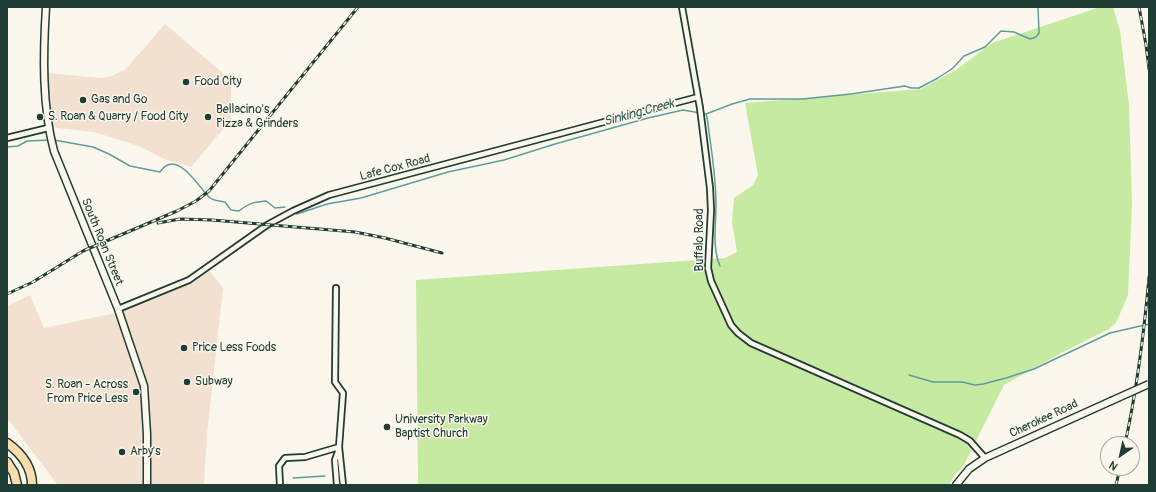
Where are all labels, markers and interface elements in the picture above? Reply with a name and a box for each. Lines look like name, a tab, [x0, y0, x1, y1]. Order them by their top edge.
place label: Food City	[194, 75, 242, 89]
marker: Food City	[181, 77, 191, 87]
place label: Gas and Go	[91, 93, 147, 107]
marker: Gas and Go	[78, 95, 88, 105]
water label: Sinking Creek	[602, 96, 676, 130]
place label: Bellacino's Pizza & Grinders	[216, 103, 298, 131]
place label: S. Roan & Quarry / Food City	[48, 110, 188, 124]
marker: S. Roan & Quarry / Food City	[35, 112, 45, 122]
marker: Bellacino's Pizza & Grinders	[203, 112, 213, 122]
street label: Lafe Cox Road	[358, 152, 432, 184]
street label: South Roan Street	[78, 196, 126, 288]
street label: Buffalo Road	[693, 208, 707, 272]
place label: Price Less Foods	[192, 341, 276, 355]
marker: Price Less Foods	[179, 343, 189, 353]
place label: Subway	[195, 375, 233, 389]
marker: Subway	[182, 377, 192, 387]
place label: S. Roan - Across From Price Less	[45, 378, 128, 406]
marker: S. Roan - Across From Price Less	[131, 387, 141, 397]
street label: Cherokee Road	[1008, 397, 1080, 441]
place label: University Parkway Baptist Church	[395, 413, 488, 441]
marker: University Parkway Baptist Church	[382, 422, 392, 432]
north arrow	[1100, 436, 1140, 476]
place label: Arby's	[130, 445, 161, 459]
marker: Arby's	[117, 447, 127, 457]
text: N	[1107, 458, 1120, 473]

